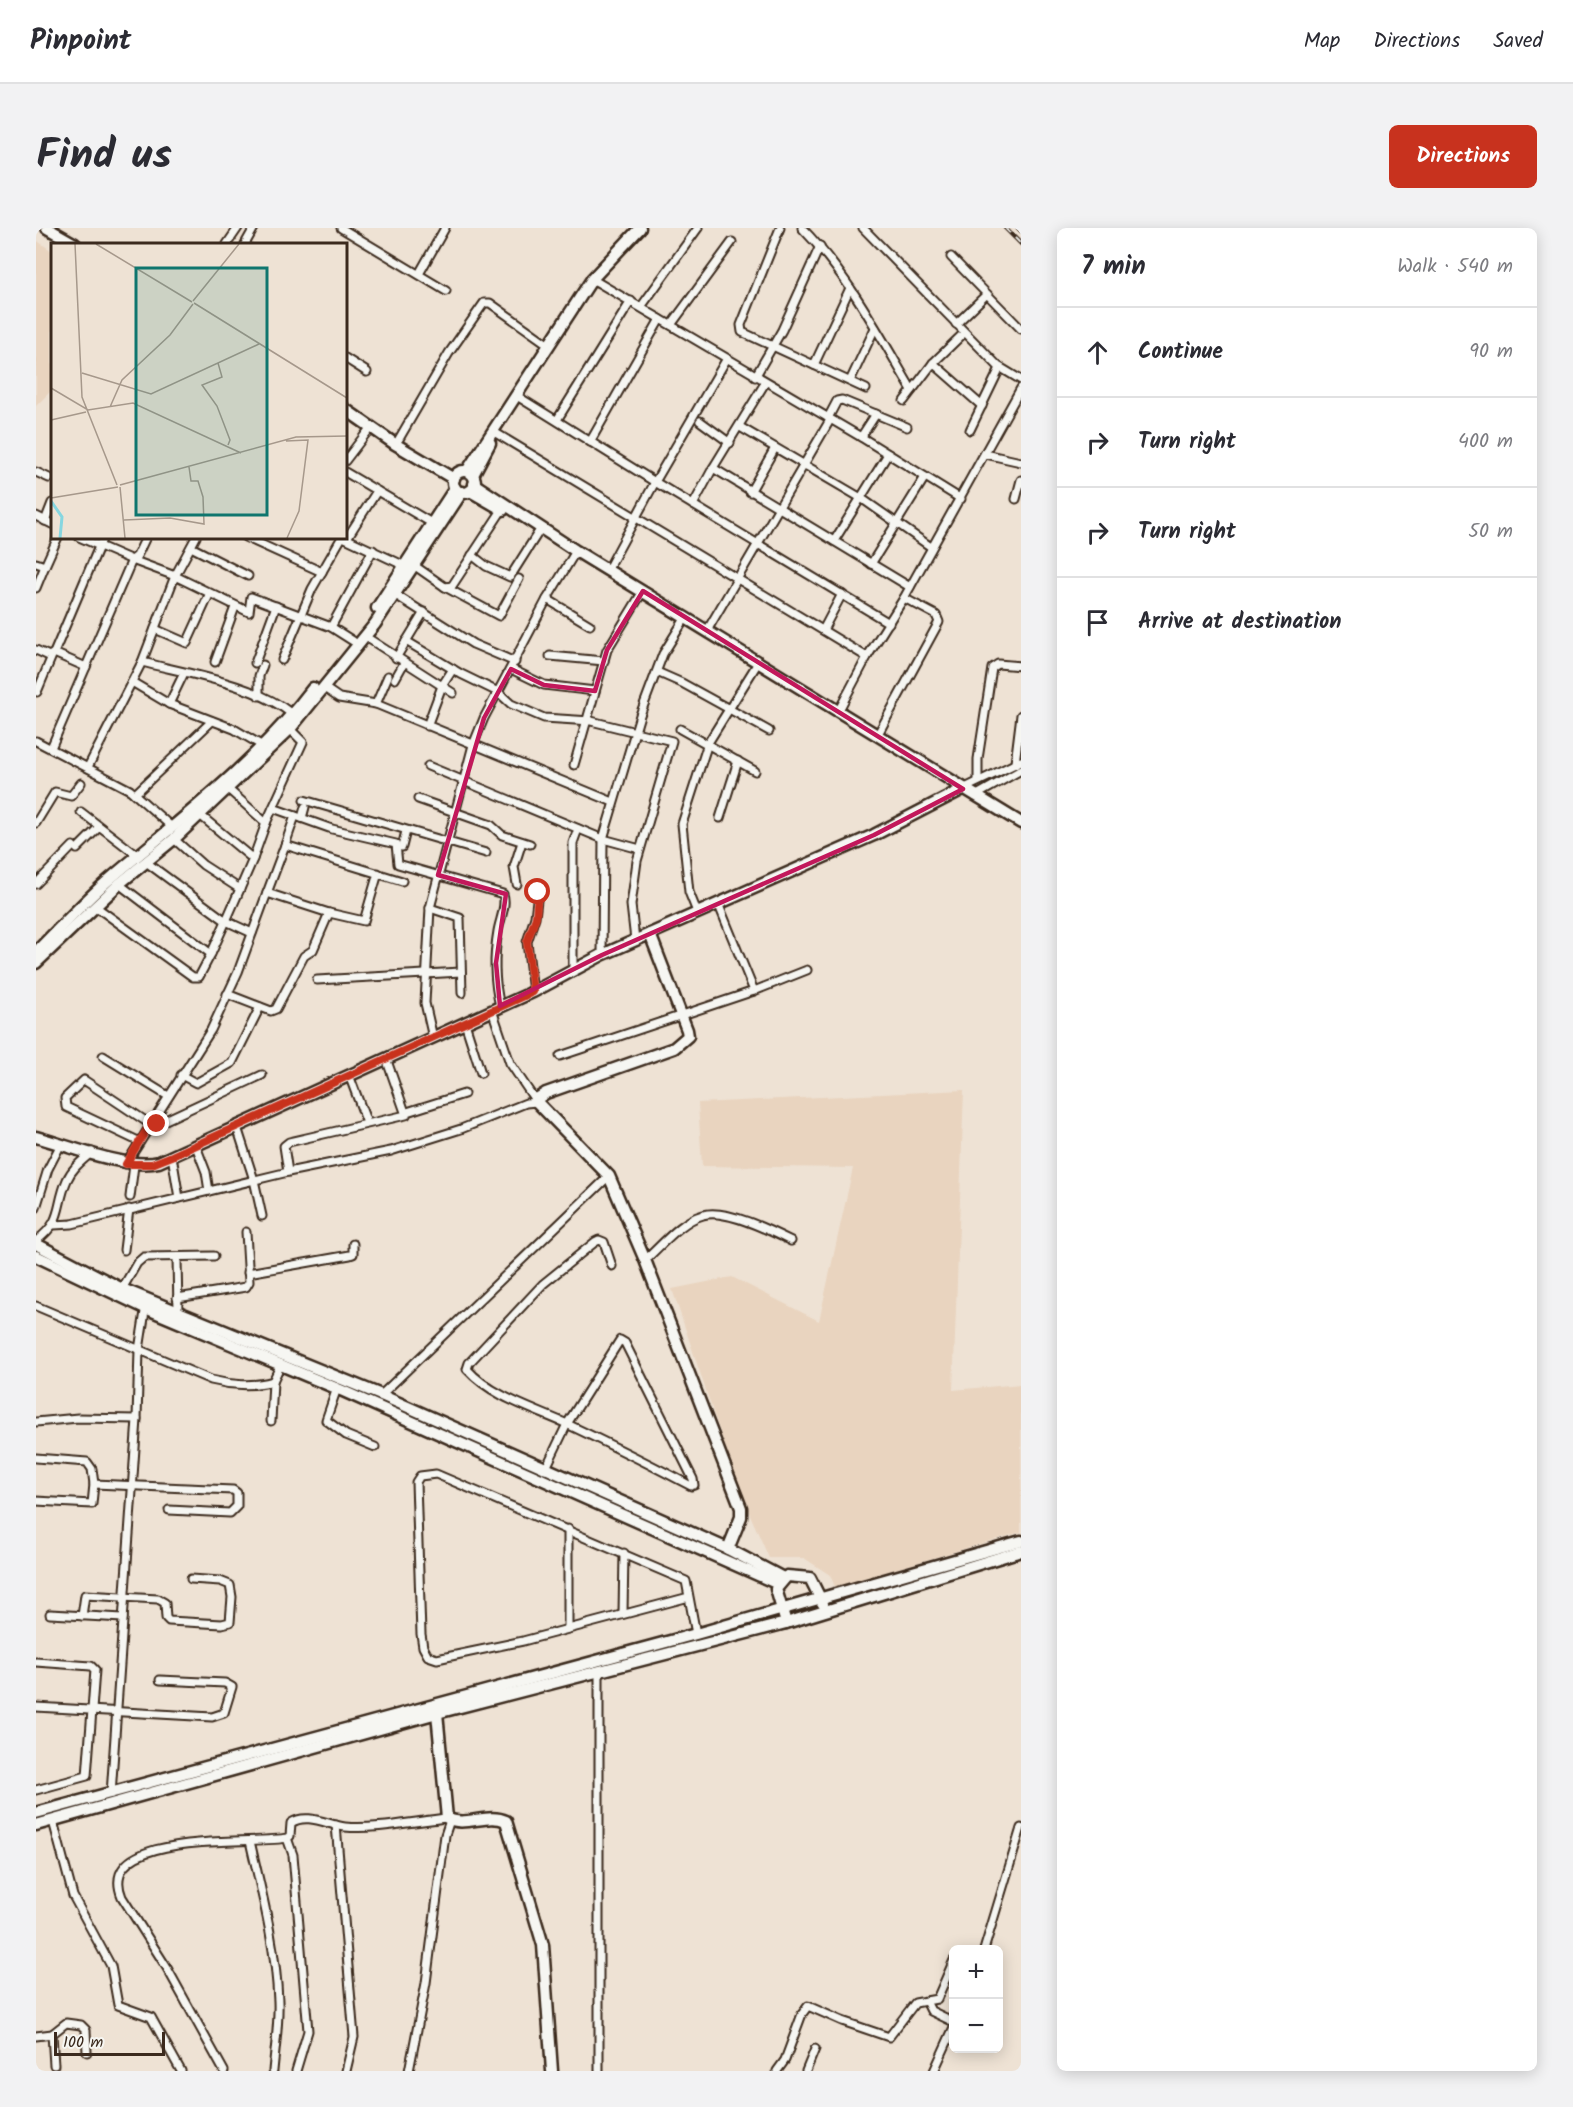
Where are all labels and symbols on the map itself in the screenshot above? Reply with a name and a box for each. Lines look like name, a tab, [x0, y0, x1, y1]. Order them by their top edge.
inset map	[51, 243, 346, 538]
route start	[524, 878, 550, 904]
route end	[143, 1110, 169, 1136]
scale bar	[54, 2029, 165, 2056]

